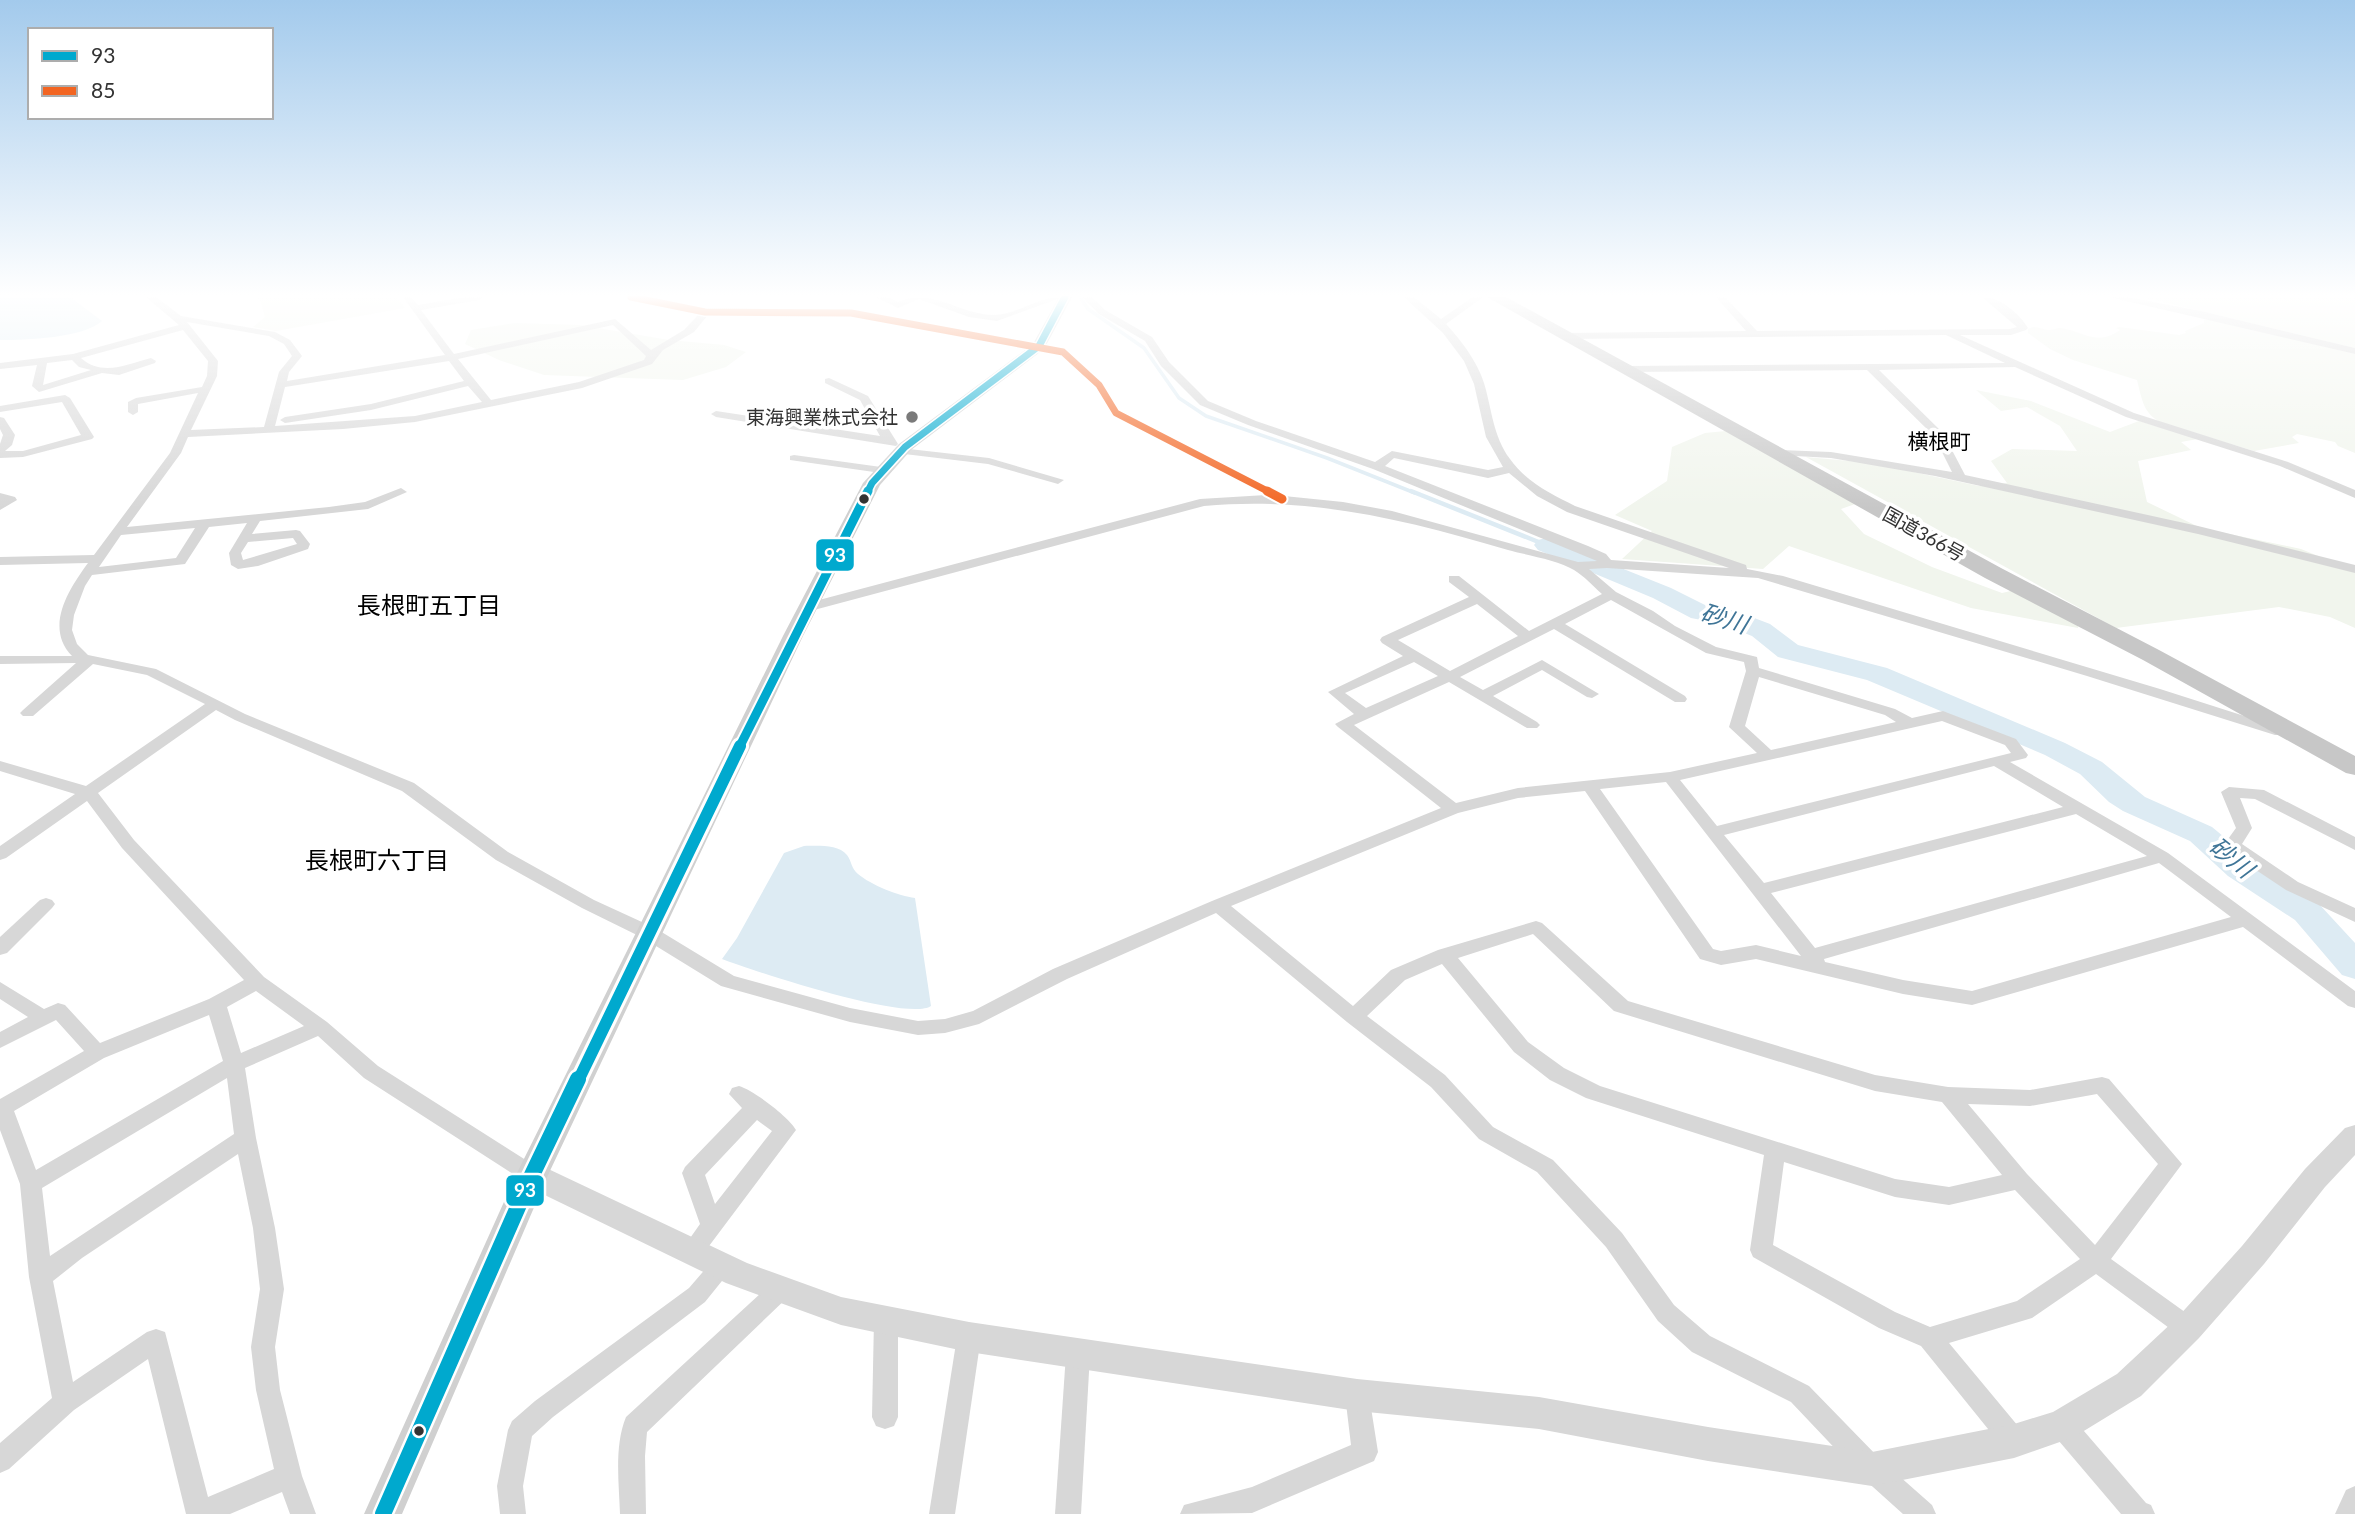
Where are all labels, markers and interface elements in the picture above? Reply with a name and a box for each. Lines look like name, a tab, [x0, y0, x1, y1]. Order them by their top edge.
legend	[28, 28, 273, 119]
text: 93	[91, 42, 115, 67]
text: 85	[91, 77, 115, 102]
place label: 東海興業株式会社	[746, 405, 898, 428]
marker: 東海興業株式会社	[904, 409, 920, 425]
district label: 横根町	[1908, 428, 1971, 453]
unlabelled marker	[857, 492, 871, 506]
street label: 国道366号	[1879, 502, 1969, 565]
line badge: 93	[815, 538, 855, 572]
text: 93	[824, 543, 846, 566]
district label: 長根町五丁目	[357, 590, 501, 619]
water label: 砂川	[1697, 597, 1754, 639]
water label: 砂川	[2204, 830, 2262, 885]
district label: 長根町六丁目	[305, 845, 449, 874]
line badge: 93	[505, 1174, 545, 1207]
text: 93	[514, 1178, 536, 1201]
unlabelled marker	[412, 1424, 426, 1438]

